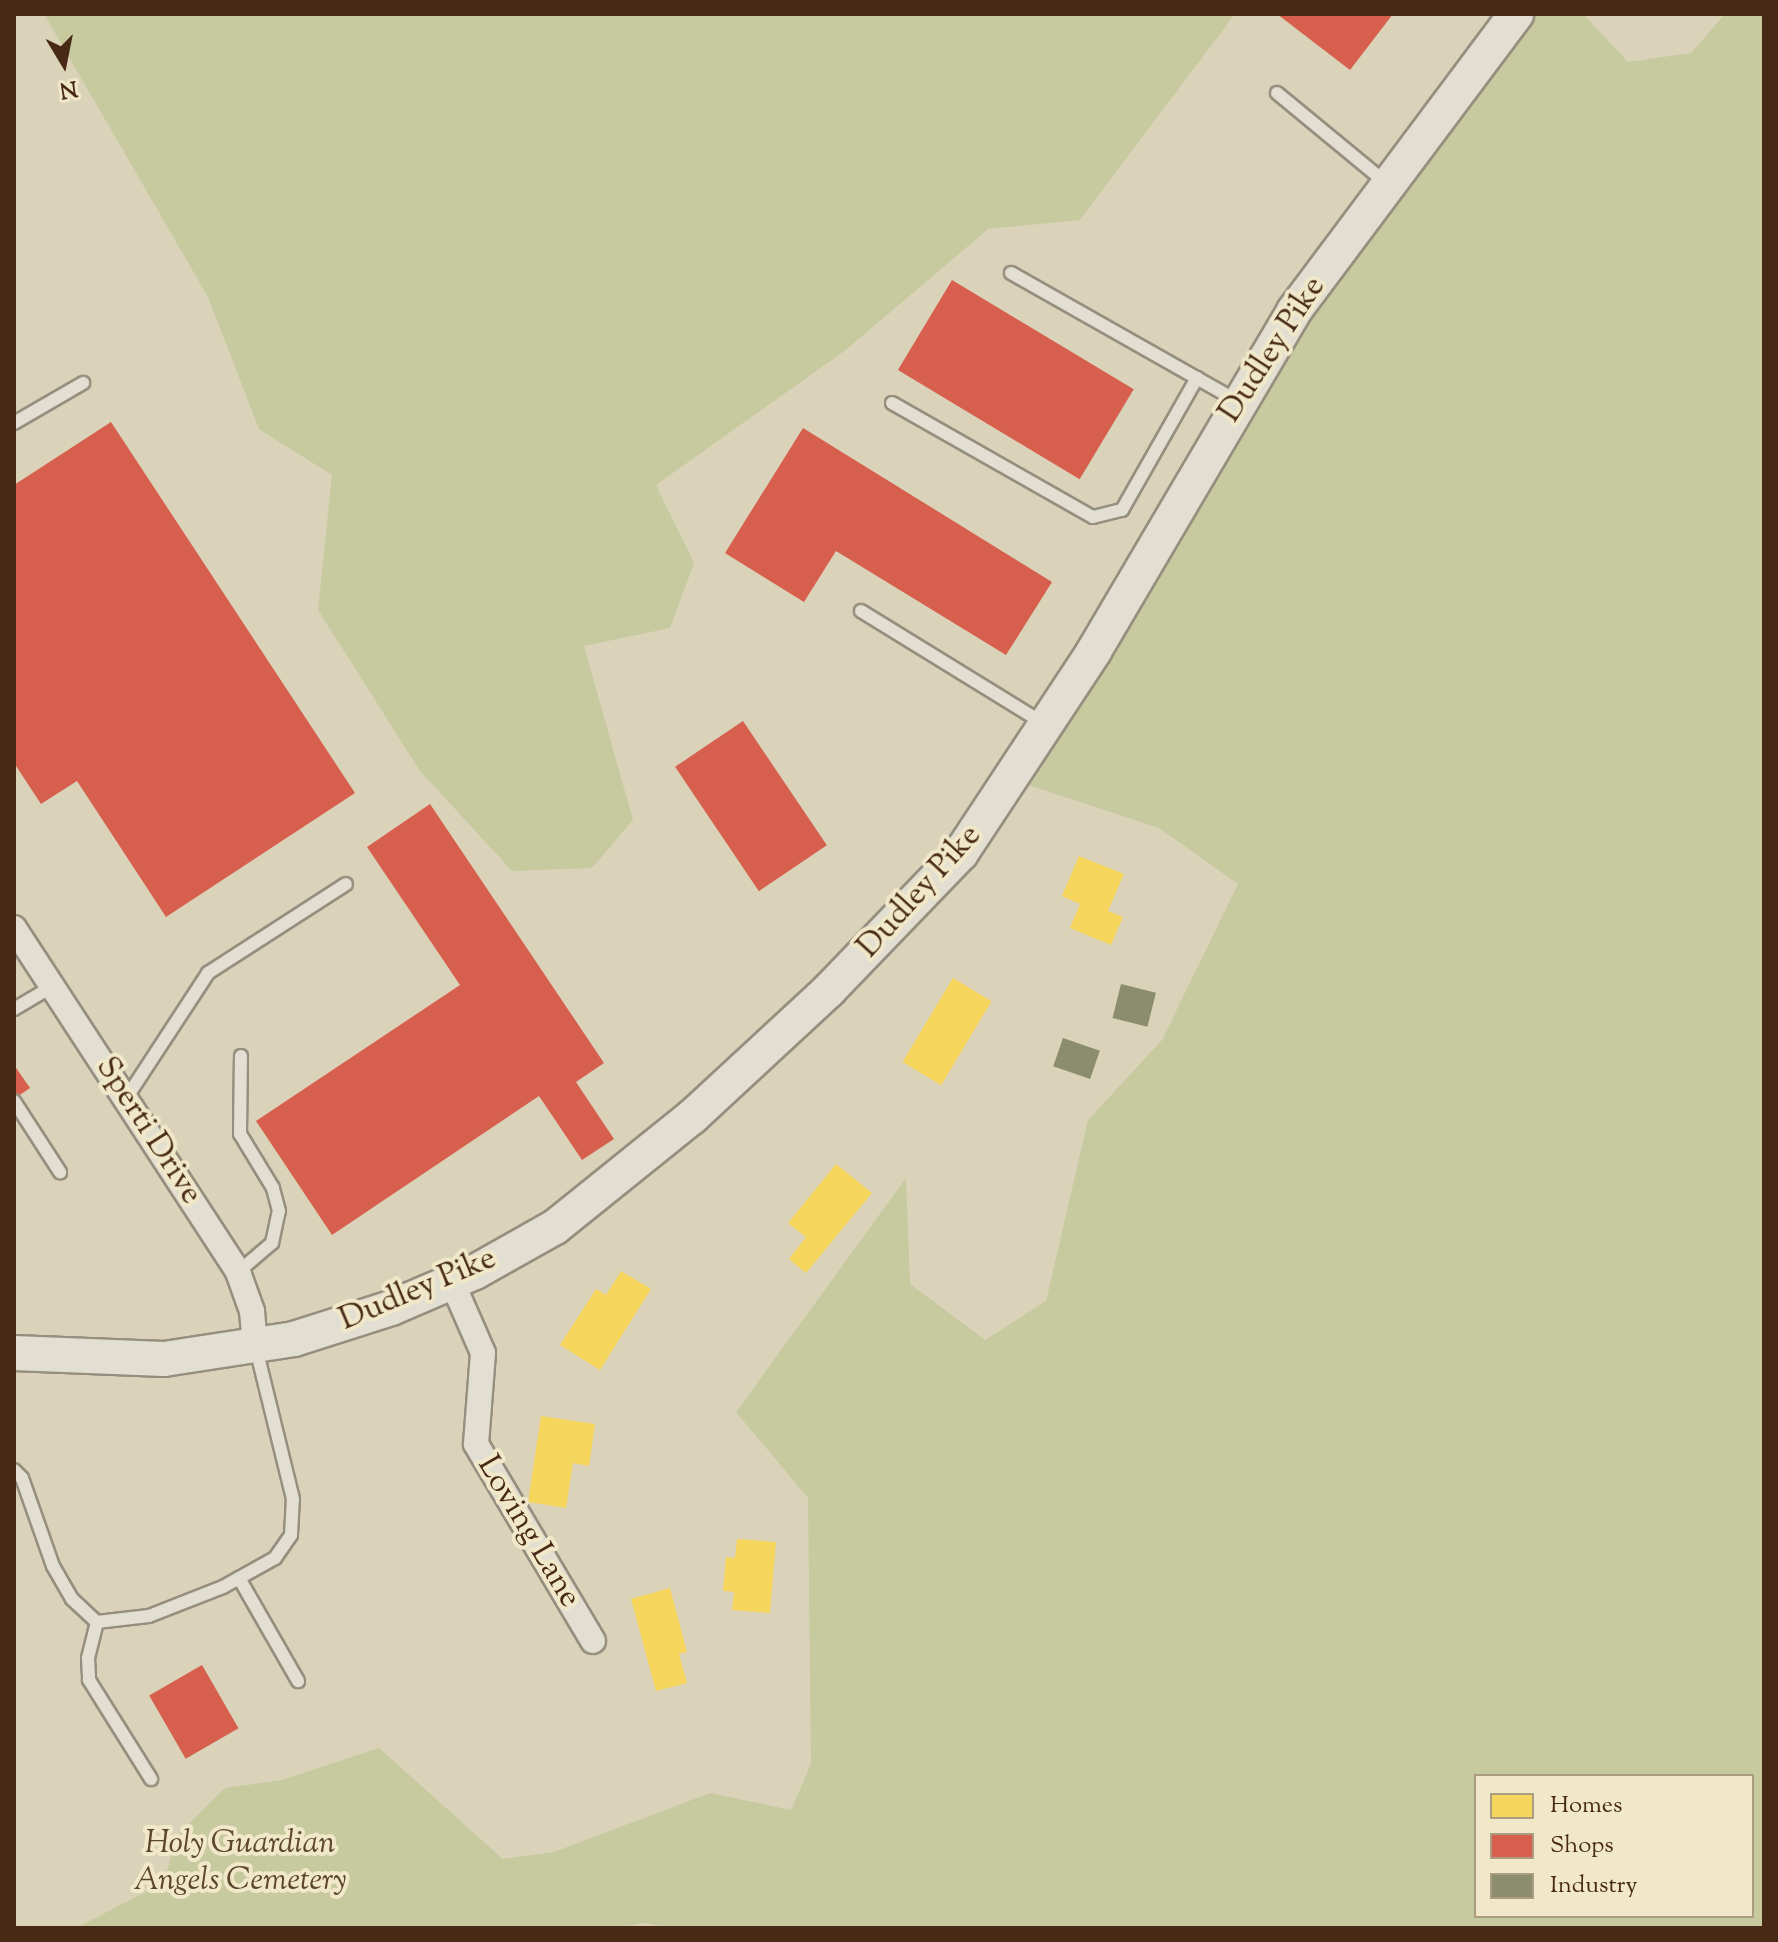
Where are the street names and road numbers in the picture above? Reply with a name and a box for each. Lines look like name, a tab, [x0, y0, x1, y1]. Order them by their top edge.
street label: Dudley Pike	[1212, 270, 1334, 430]
street label: Dudley Pike	[850, 817, 990, 967]
street label: Sperti Drive	[86, 1050, 210, 1212]
street label: Dudley Pike	[334, 1240, 502, 1340]
street label: Loving Lane	[468, 1449, 588, 1615]

